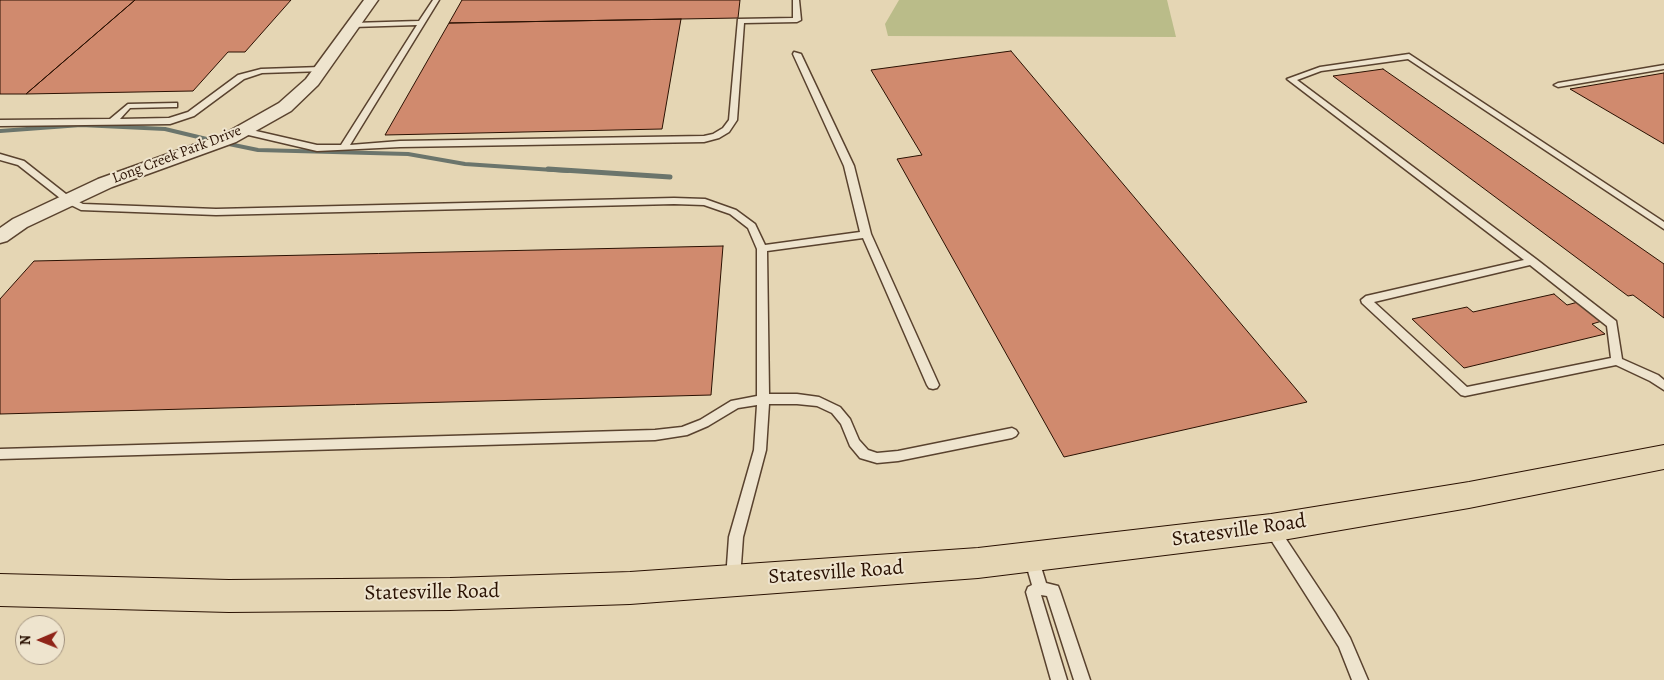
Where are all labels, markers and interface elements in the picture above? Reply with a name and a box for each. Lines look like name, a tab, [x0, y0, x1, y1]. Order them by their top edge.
street label: Long Creek Park Drive	[110, 122, 244, 188]
street label: Statesville Road	[1170, 509, 1308, 553]
street label: Statesville Road	[768, 556, 904, 590]
street label: Statesville Road	[364, 579, 500, 607]
north arrow	[15, 615, 65, 665]
text: N	[16, 635, 35, 646]

